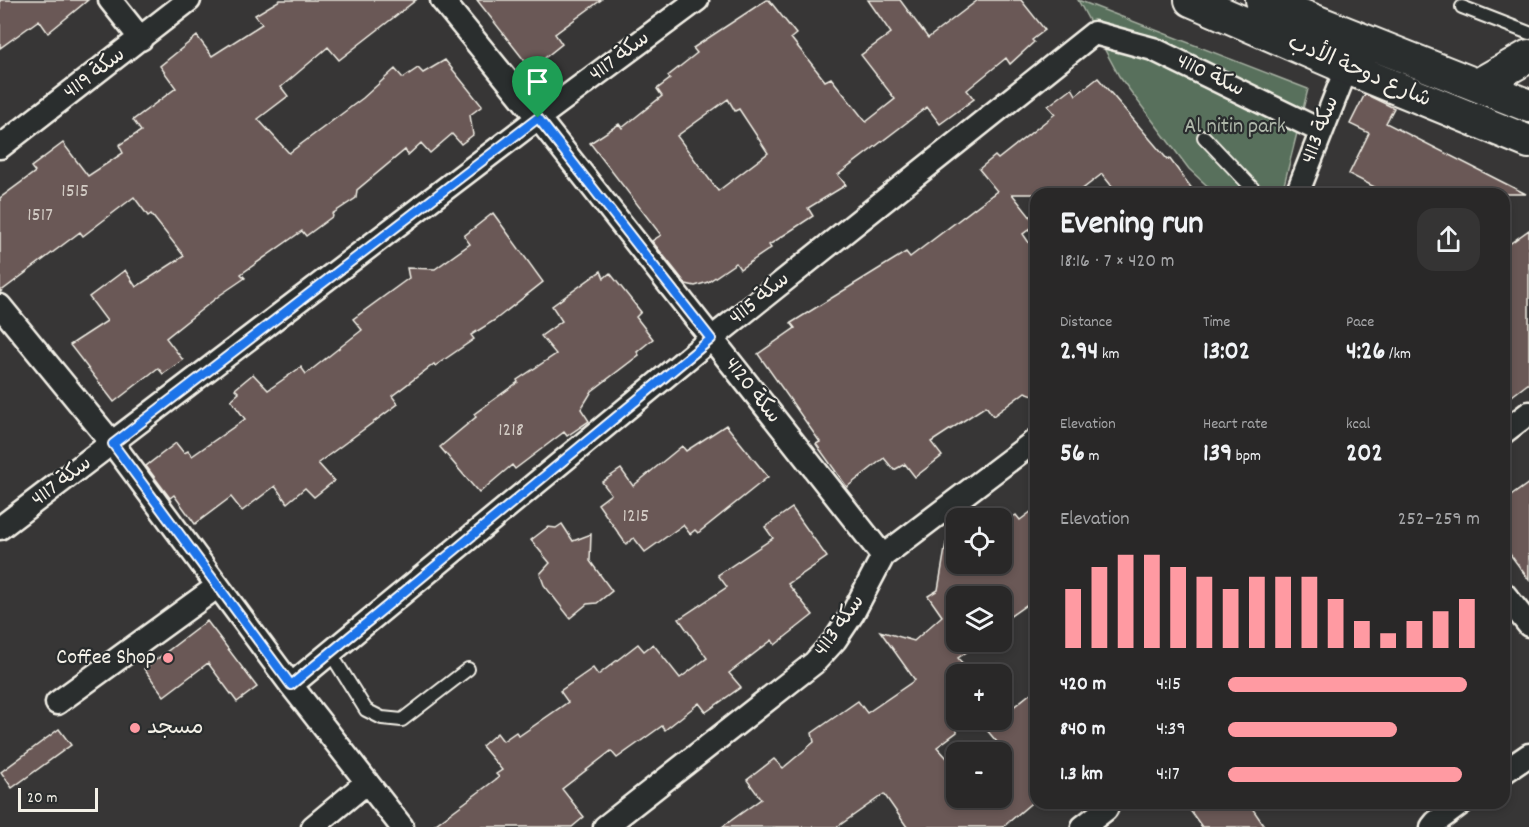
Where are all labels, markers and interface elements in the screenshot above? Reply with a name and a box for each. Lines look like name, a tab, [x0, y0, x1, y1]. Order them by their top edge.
street label: سكة 4117	[583, 24, 657, 90]
street label: شارع دوحة الأدب	[1282, 25, 1437, 116]
street label: سكة 4119	[57, 40, 133, 108]
street label: سكة 4110	[1171, 46, 1249, 106]
pin	[512, 56, 563, 118]
icon: arrive	[521, 65, 554, 98]
street label: سكة 4113	[1294, 92, 1348, 168]
park label: Al nitin park	[1184, 112, 1286, 143]
house number: 1515	[61, 178, 89, 206]
house number: 1517	[27, 202, 53, 230]
text: Evening run	[1060, 202, 1204, 249]
button: share	[1417, 208, 1480, 271]
text: 18:16 · 7 × 420 m	[1060, 248, 1175, 276]
street label: سكة 4115	[723, 265, 797, 333]
text: Distance	[1060, 311, 1112, 334]
text: Time	[1203, 311, 1230, 334]
text: Pace	[1346, 311, 1374, 334]
text: 2.94	[1060, 334, 1098, 371]
text: 13:02	[1203, 334, 1250, 371]
text: 4:26	[1346, 334, 1385, 371]
text: km	[1098, 343, 1120, 366]
text: /km	[1385, 343, 1411, 366]
street label: سكة 4120	[716, 351, 788, 431]
text: Elevation	[1060, 413, 1116, 436]
text: Heart rate	[1203, 413, 1268, 436]
text: kcal	[1346, 413, 1370, 436]
house number: 1218	[498, 417, 524, 445]
text: 56	[1060, 436, 1085, 473]
text: 139	[1203, 436, 1232, 473]
text: 202	[1346, 436, 1383, 473]
text: m	[1085, 445, 1099, 468]
text: bpm	[1232, 445, 1261, 468]
street label: سكة 4117	[25, 449, 99, 515]
house number: 1215	[623, 503, 649, 531]
text: Elevation	[1060, 506, 1130, 534]
text: 252–259 m	[1398, 506, 1480, 534]
map controls	[946, 508, 1012, 808]
button: locate	[946, 508, 1012, 574]
button: layers	[946, 586, 1012, 652]
street label: سكة 4113	[807, 588, 873, 664]
place label: Coffee Shop	[56, 643, 156, 674]
marker: Coffee Shop	[161, 651, 175, 665]
button: +	[946, 664, 1012, 730]
text: 420 m	[1060, 671, 1106, 699]
text: 4:15	[1156, 671, 1181, 699]
place label: مسجد	[147, 713, 204, 744]
text: 840 m	[1060, 716, 1106, 744]
text: 4:39	[1156, 716, 1186, 744]
marker: مسجد	[128, 721, 142, 735]
button: −	[946, 742, 1012, 808]
text: 1.3 km	[1060, 761, 1103, 789]
text: 4:17	[1156, 761, 1180, 789]
scale bar	[18, 785, 98, 812]
text: 20 m	[27, 787, 57, 810]

